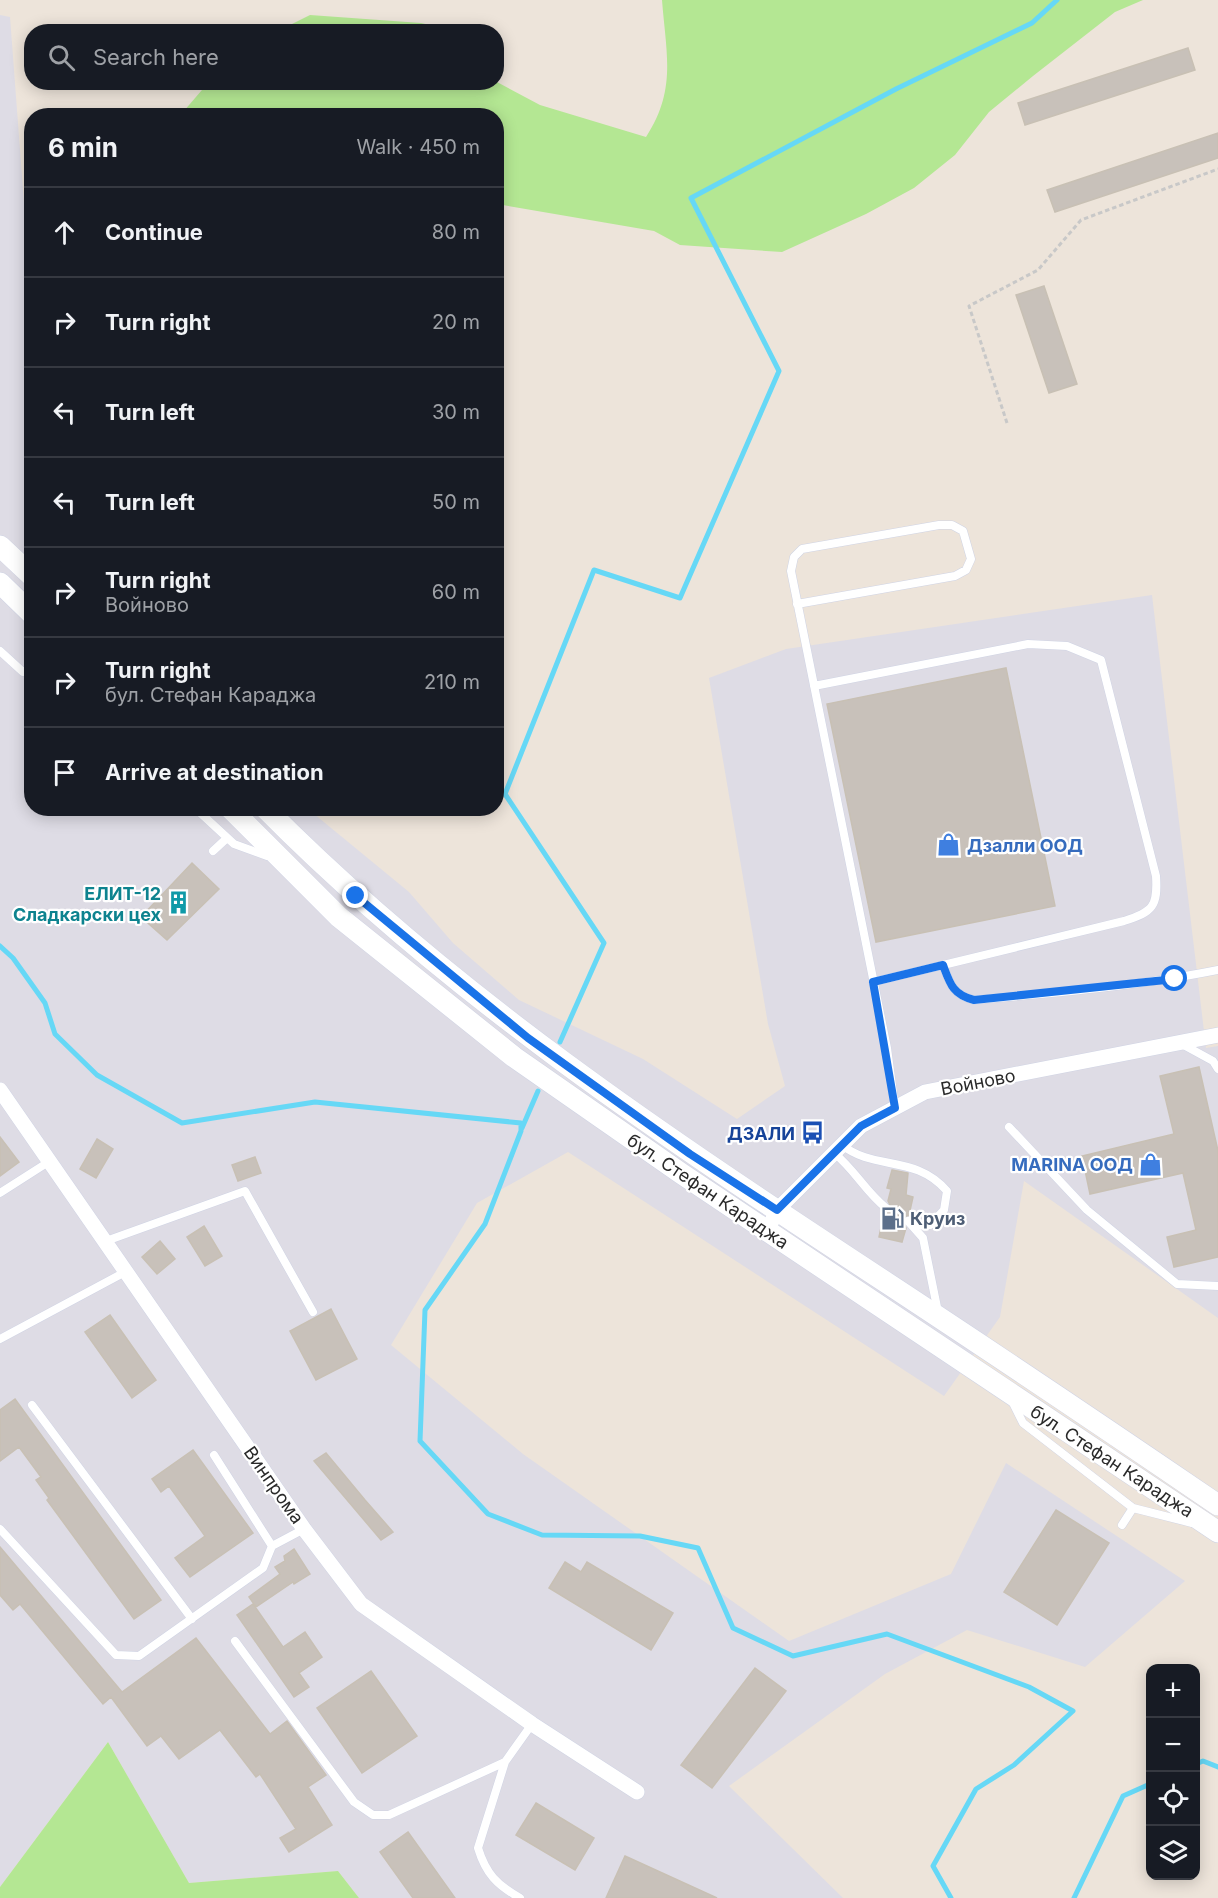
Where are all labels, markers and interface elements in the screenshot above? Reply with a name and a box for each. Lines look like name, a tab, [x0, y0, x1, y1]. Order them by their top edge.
search box	[24, 24, 504, 90]
icon: search	[45, 41, 78, 74]
text: Search here	[93, 44, 219, 70]
text: 6 min	[48, 132, 118, 163]
text: Walk · 450 m	[356, 135, 480, 159]
icon: ahead	[48, 216, 81, 249]
text: Continue	[105, 219, 203, 245]
text: 80 m	[432, 220, 480, 244]
icon: right	[48, 306, 81, 339]
text: Turn right	[105, 309, 211, 335]
text: 20 m	[432, 310, 480, 334]
icon: left	[48, 396, 81, 429]
text: Turn left	[105, 399, 195, 425]
text: 30 m	[432, 400, 480, 424]
icon: left	[48, 486, 81, 519]
text: Turn left	[105, 489, 195, 515]
text: 50 m	[432, 490, 480, 514]
text: Turn right	[105, 567, 211, 593]
icon: right	[48, 576, 81, 609]
text: 60 m	[432, 580, 480, 604]
text: Войново	[105, 593, 189, 617]
text: Turn right	[105, 657, 211, 683]
icon: right	[48, 666, 81, 699]
text: 210 m	[424, 670, 480, 694]
text: бул. Стефан Караджа	[105, 683, 316, 707]
icon: arrive	[48, 756, 81, 789]
text: Arrive at destination	[105, 759, 324, 785]
shop icon: Дзалли ООД	[936, 832, 962, 858]
place label: Дзалли ООД	[967, 835, 1083, 856]
route end	[342, 882, 368, 908]
place label: ЕЛИТ-12 Сладкарски цех	[13, 883, 162, 925]
building icon: ЕЛИТ-12 Сладкарски цех	[166, 890, 192, 916]
route start	[1161, 965, 1187, 991]
street label: Войново	[939, 1064, 1017, 1100]
bus stop icon: ДЗАЛИ	[800, 1120, 826, 1146]
place label: ДЗАЛИ	[727, 1123, 795, 1144]
street label: бул. Стефан Караджа	[623, 1129, 793, 1253]
shop icon: MARINA ООД	[1138, 1151, 1164, 1177]
place label: MARINA ООД	[1011, 1154, 1133, 1175]
fuel station icon: Круиз	[879, 1205, 905, 1231]
place label: Круиз	[910, 1208, 965, 1229]
street label: бул. Стефан Караджа	[1027, 1400, 1197, 1522]
street label: Винпрома	[240, 1442, 308, 1528]
map controls	[1146, 1664, 1200, 1880]
button: +	[1146, 1664, 1200, 1718]
button: −	[1146, 1718, 1200, 1772]
button: locate	[1146, 1772, 1200, 1826]
button: layers	[1146, 1826, 1200, 1880]

